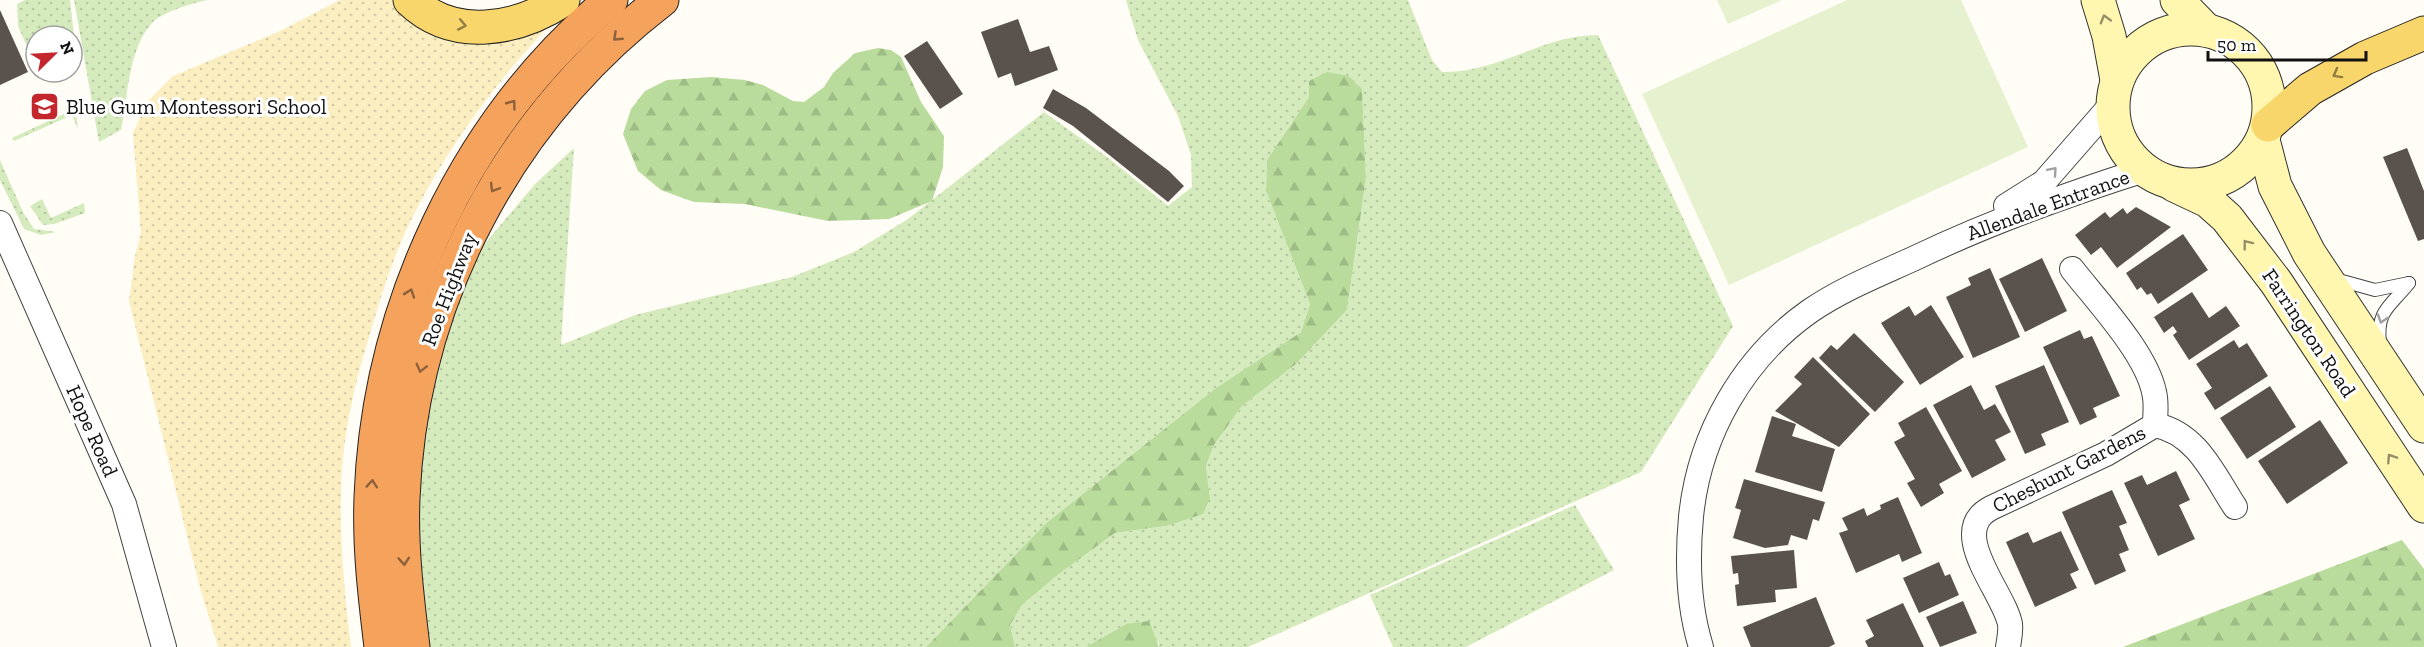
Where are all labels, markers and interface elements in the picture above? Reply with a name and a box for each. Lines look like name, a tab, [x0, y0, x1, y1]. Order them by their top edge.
one-way arrow	[2100, 14, 2112, 25]
one-way arrow	[457, 18, 467, 31]
north arrow	[24, 24, 84, 84]
scale bar	[2208, 24, 2366, 62]
one-way arrow	[613, 30, 624, 41]
text: 50 m	[2217, 34, 2257, 56]
text: N	[56, 39, 78, 58]
one-way arrow	[2333, 67, 2344, 78]
school or university icon: Blue Gum Montessori School	[29, 91, 61, 123]
place label: Blue Gum Montessori School	[66, 94, 327, 119]
one-way arrow	[505, 100, 516, 111]
street label: Allendale Entrance	[1963, 163, 2133, 246]
one-way arrow	[2046, 167, 2057, 178]
one-way arrow	[490, 182, 501, 192]
street label: Roe Highway	[415, 228, 482, 349]
one-way arrow	[2243, 240, 2254, 251]
street label: Farrington Road	[2257, 264, 2362, 402]
one-way arrow	[403, 289, 415, 299]
one-way arrow	[2377, 313, 2389, 324]
one-way arrow	[415, 363, 428, 373]
street label: Hope Road	[61, 381, 124, 481]
street label: Cheshunt Gardens	[1988, 419, 2150, 518]
one-way arrow	[2387, 454, 2399, 464]
one-way arrow	[365, 480, 378, 489]
one-way arrow	[397, 557, 410, 566]

